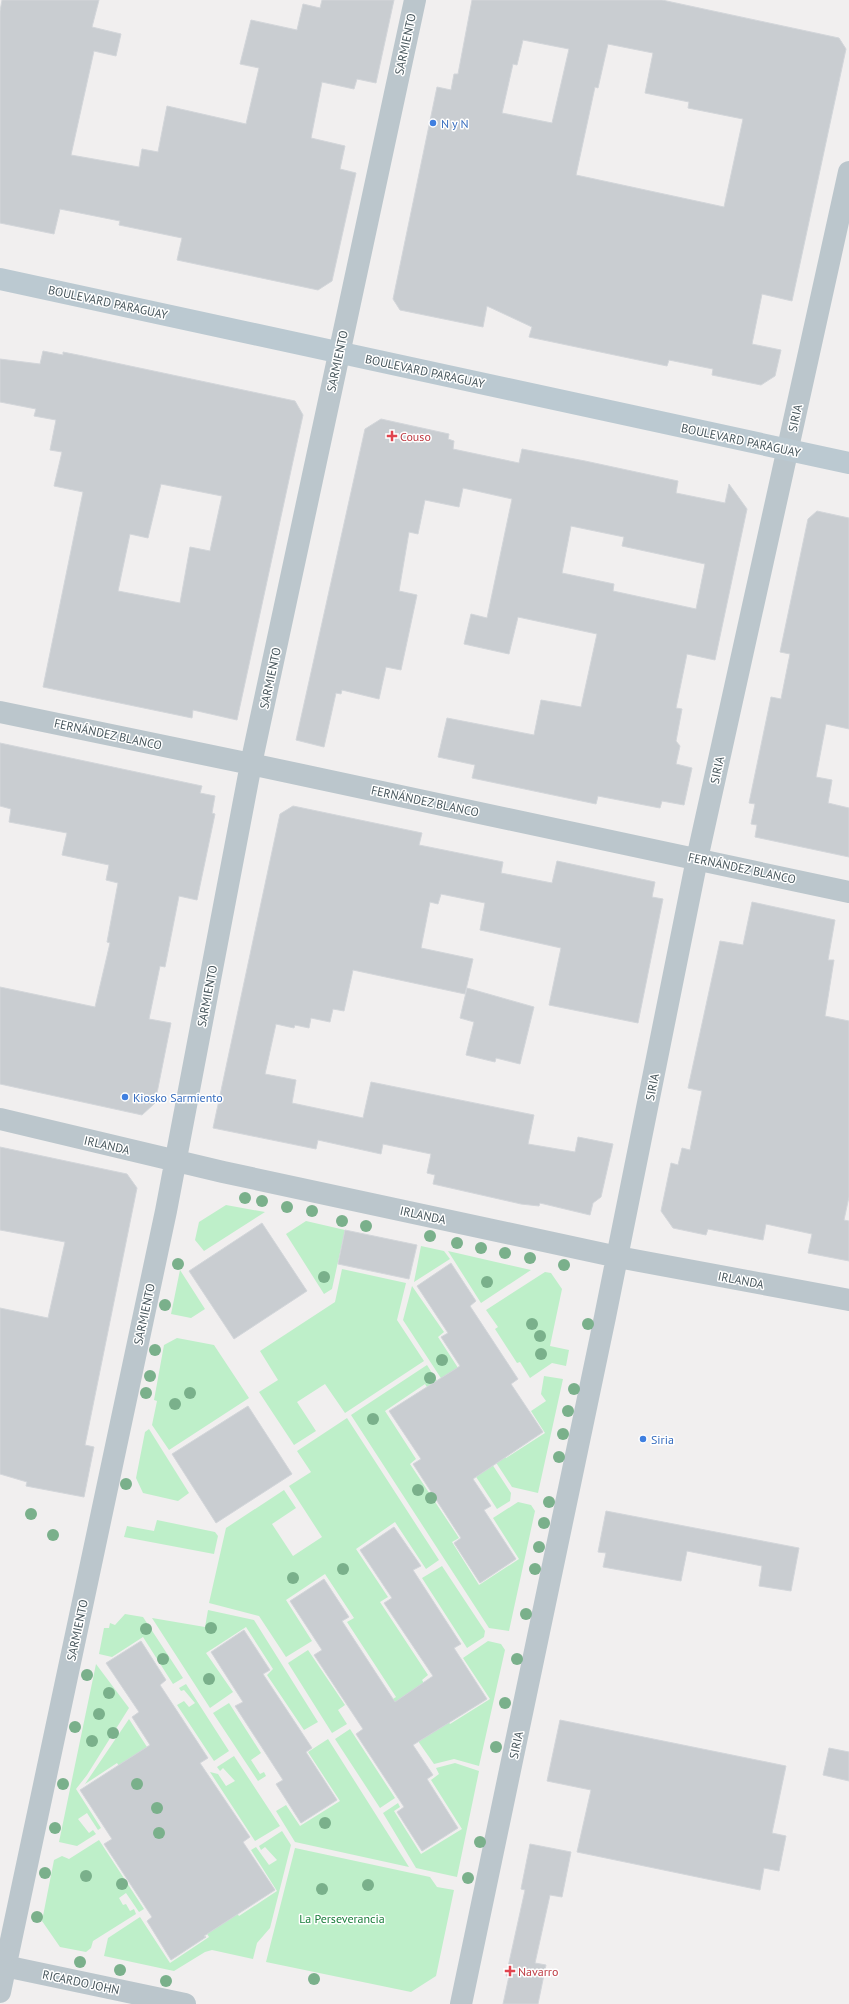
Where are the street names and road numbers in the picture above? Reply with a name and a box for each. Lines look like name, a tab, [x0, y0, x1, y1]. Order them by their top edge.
street label: SARMIENTO	[391, 12, 419, 76]
street label: BOULEVARD PARAGUAY	[47, 282, 169, 322]
street label: SARMIENTO	[323, 329, 351, 393]
street label: BOULEVARD PARAGUAY	[364, 351, 486, 391]
street label: SIRIA	[785, 403, 805, 433]
street label: BOULEVARD PARAGUAY	[680, 420, 802, 460]
street label: SARMIENTO	[256, 646, 284, 710]
street label: FERNÁNDEZ BLANCO	[53, 715, 163, 753]
street label: SIRIA	[707, 755, 727, 785]
street label: FERNÁNDEZ BLANCO	[370, 782, 480, 820]
street label: FERNÁNDEZ BLANCO	[687, 849, 797, 887]
street label: SARMIENTO	[194, 964, 220, 1028]
street label: SIRIA	[642, 1072, 662, 1102]
street label: IRLANDA	[83, 1132, 131, 1158]
street label: IRLANDA	[399, 1203, 447, 1227]
street label: IRLANDA	[717, 1268, 765, 1292]
street label: SARMIENTO	[130, 1282, 158, 1346]
street label: SARMIENTO	[63, 1598, 91, 1662]
street label: SIRIA	[506, 1730, 526, 1760]
street label: RICARDO JOHN	[41, 1967, 121, 1997]

